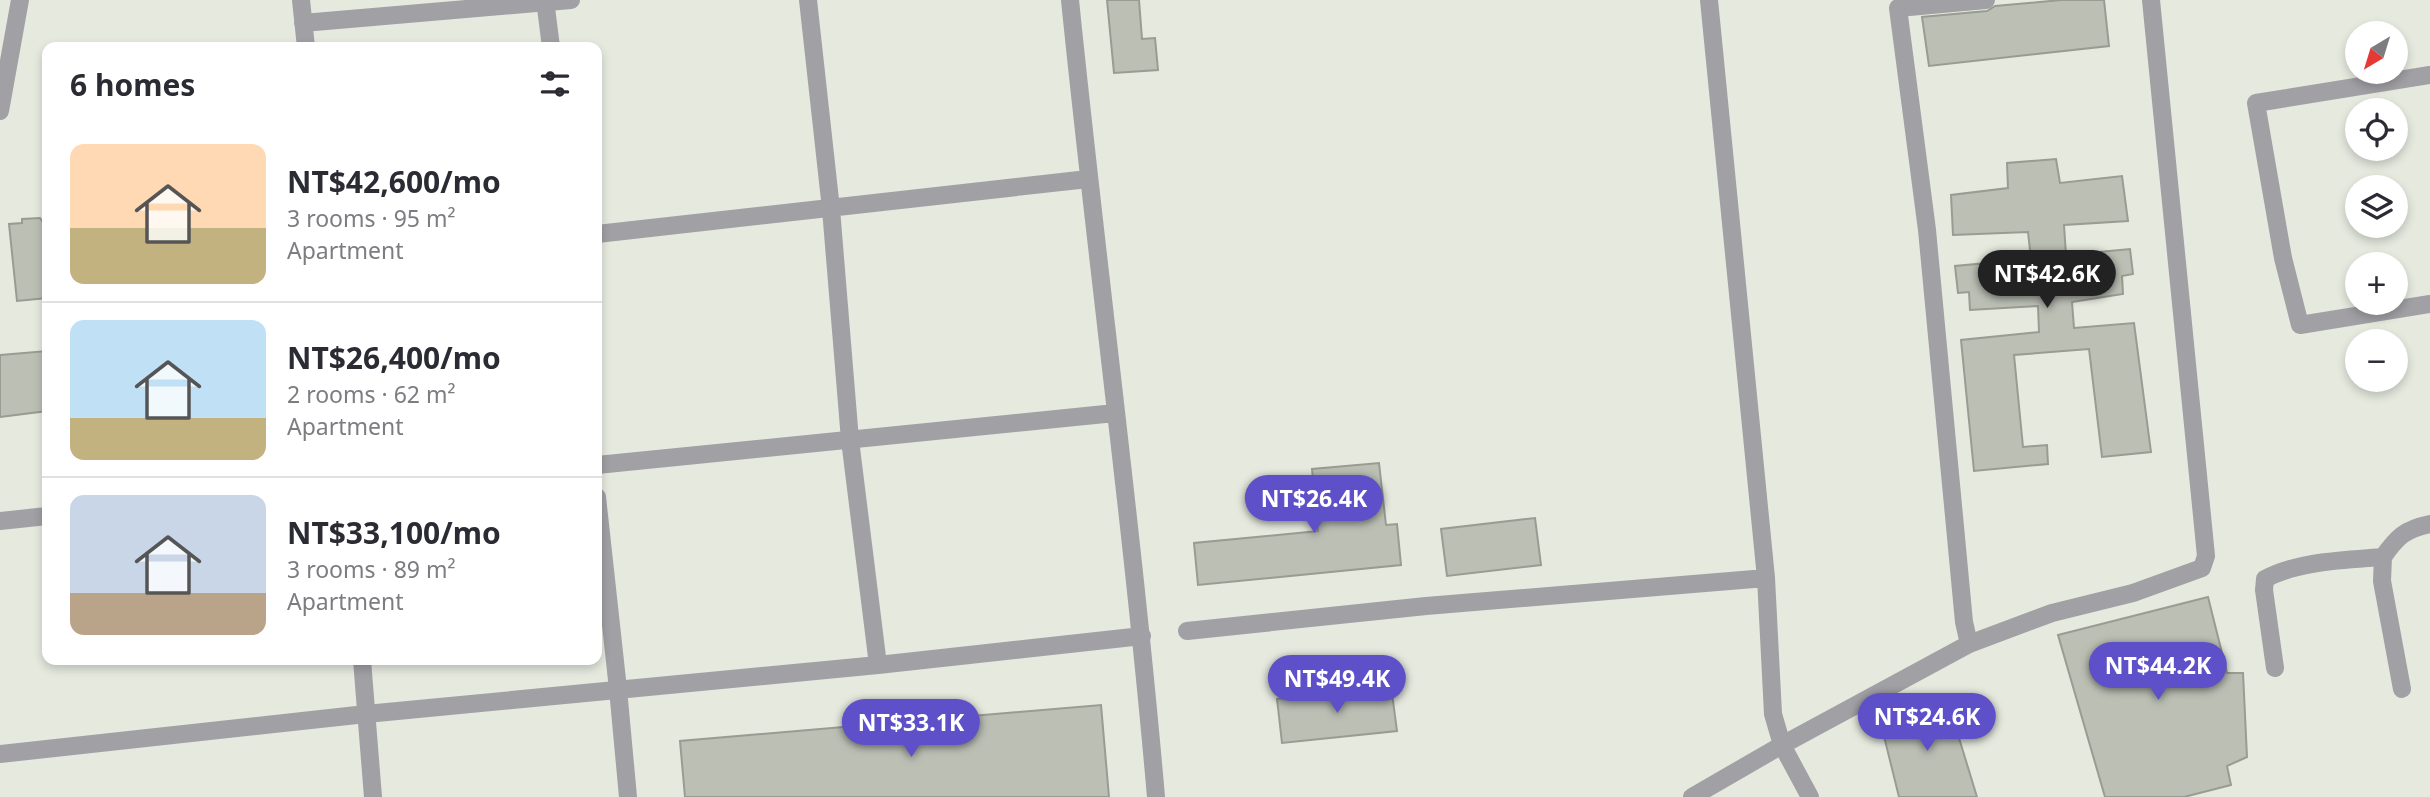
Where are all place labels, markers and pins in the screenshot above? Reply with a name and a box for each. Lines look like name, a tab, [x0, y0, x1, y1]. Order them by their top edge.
pin: NT$42.6K	[1975, 250, 2119, 310]
pin: NT$26.4K	[1242, 476, 1386, 535]
pin: NT$44.2K	[2086, 642, 2230, 702]
pin: NT$49.4K	[1265, 656, 1409, 715]
pin: NT$24.6K	[1855, 694, 1999, 753]
pin: NT$33.1K	[839, 700, 983, 759]

